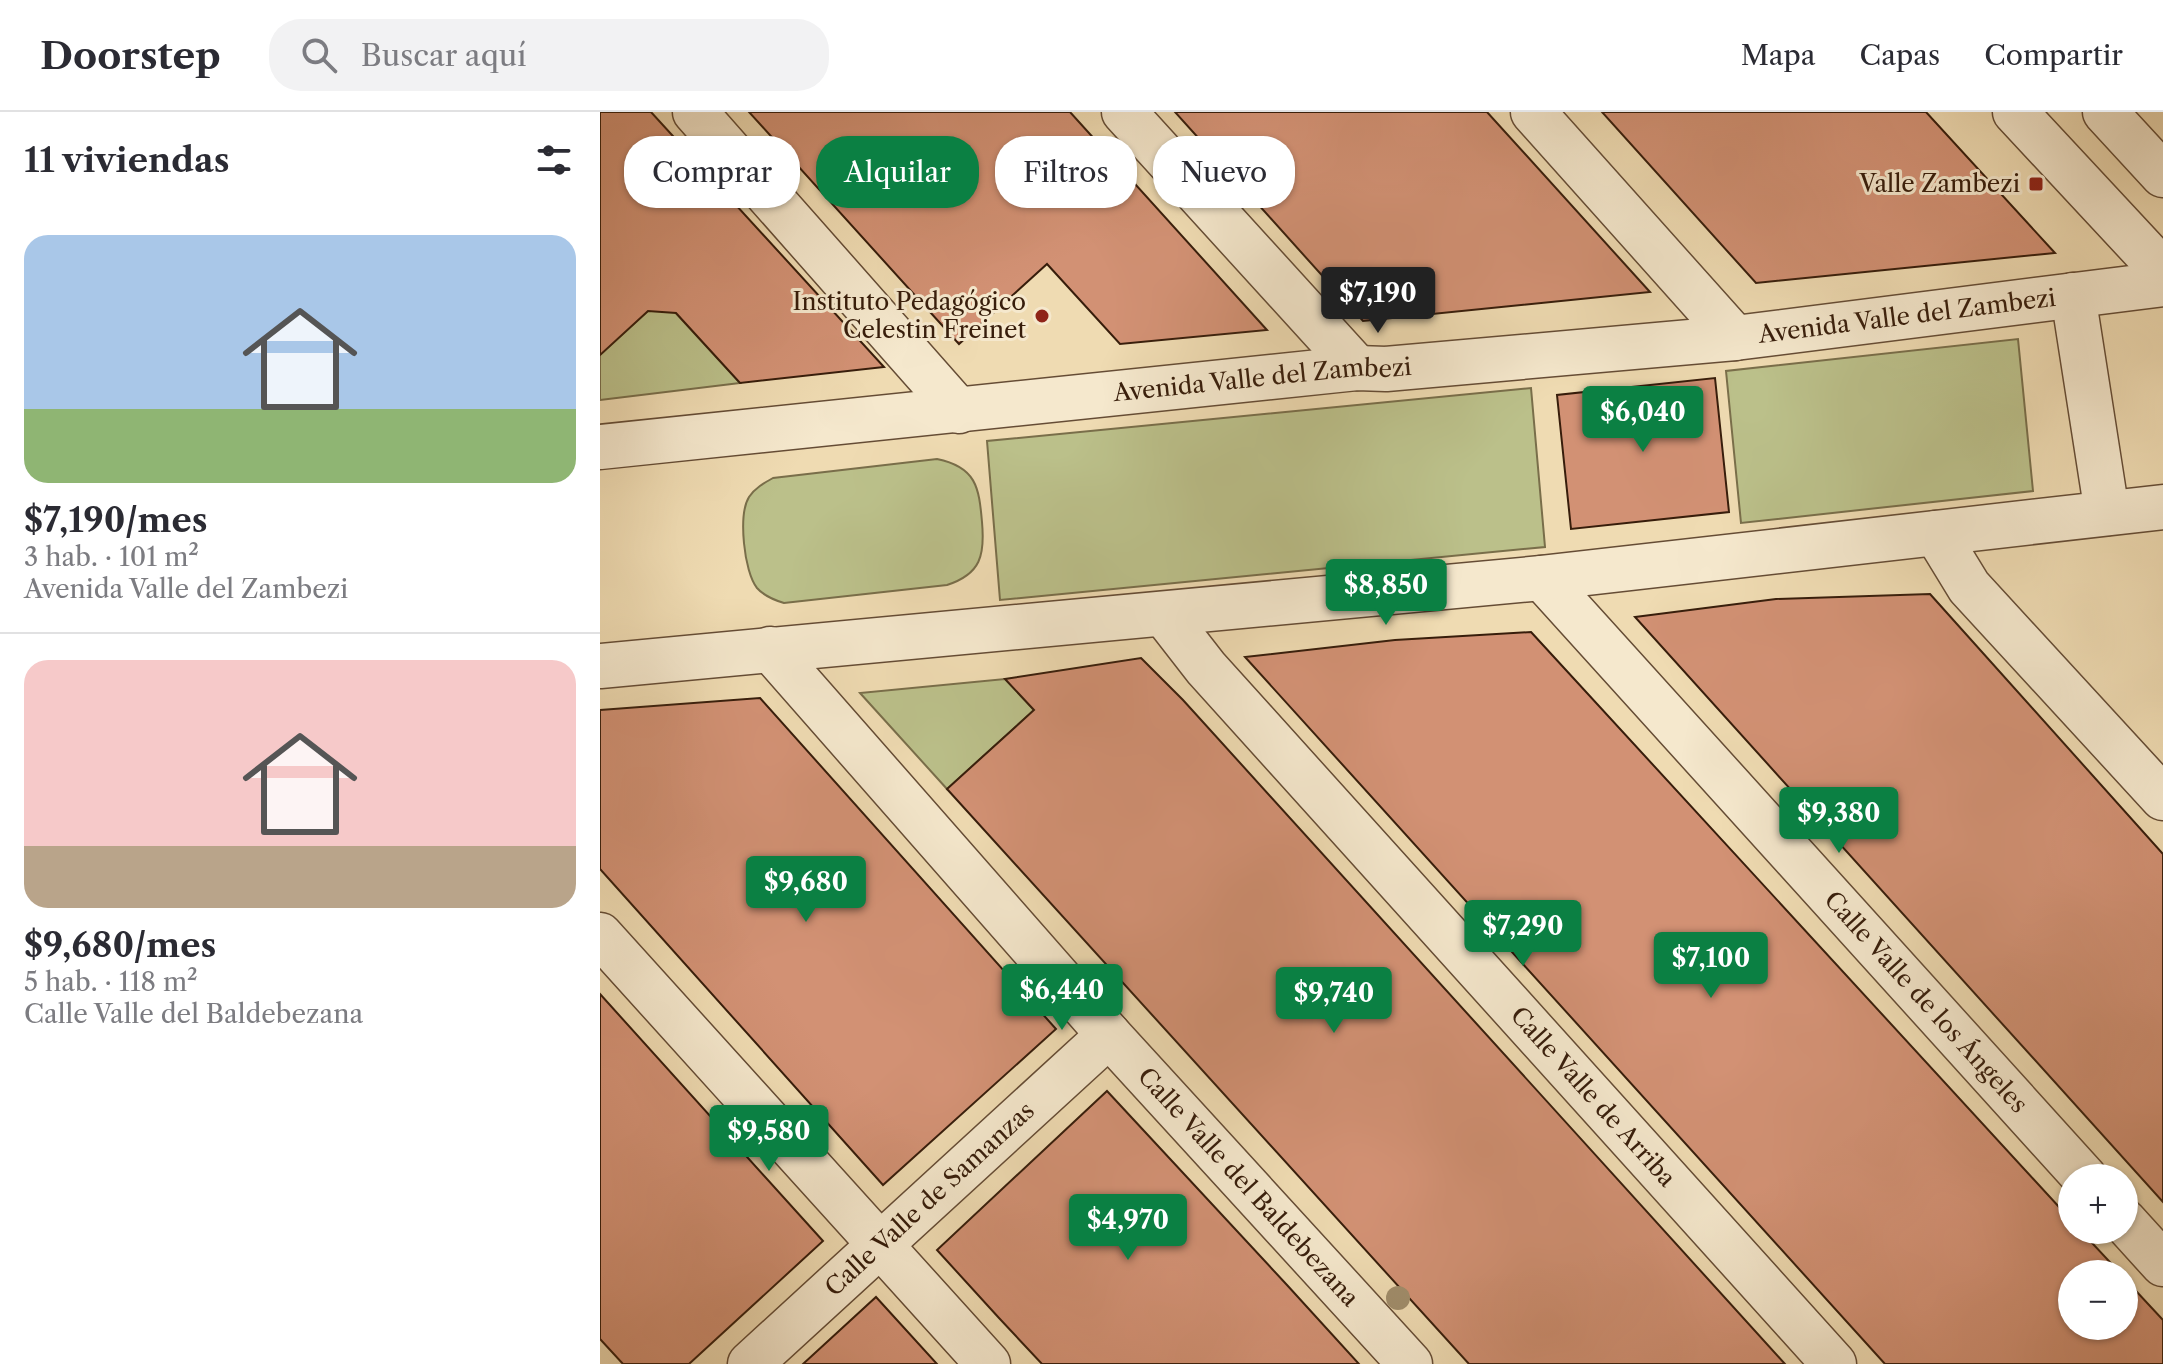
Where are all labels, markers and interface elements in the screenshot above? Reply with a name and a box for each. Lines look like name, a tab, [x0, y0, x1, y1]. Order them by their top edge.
search box	[269, 19, 829, 91]
text: Doorstep	[40, 32, 221, 79]
icon: search	[297, 33, 341, 77]
text: Buscar aquí	[361, 37, 526, 74]
text: Mapa	[1741, 38, 1816, 72]
text: Capas	[1860, 38, 1940, 72]
text: Compartir	[1984, 38, 2123, 72]
chip: Comprar	[624, 136, 800, 208]
chip: Alquilar	[816, 136, 979, 208]
chip: Filtros	[995, 136, 1137, 208]
chip: Nuevo	[1153, 136, 1295, 208]
icon: filters	[532, 138, 576, 182]
text: 11 viviendas	[24, 139, 229, 181]
place label: Valle Zambezi	[1858, 169, 2020, 198]
marker: Valle Zambezi	[2027, 175, 2045, 193]
pin: $7,190	[1313, 267, 1443, 335]
text: $7,190	[1339, 277, 1417, 309]
street label: Avenida Valle del Zambezi	[1756, 283, 2057, 349]
icon: home	[228, 287, 372, 431]
place label: Instituto Pedagógico Celestin Freinet	[792, 287, 1027, 344]
marker: Instituto Pedagógico Celestin Freinet	[1033, 307, 1051, 325]
street label: Avenida Valle del Zambezi	[1111, 352, 1413, 407]
pin: $6,040	[1578, 386, 1708, 454]
text: $6,040	[1600, 396, 1686, 428]
text: $7,190/mes	[24, 499, 208, 541]
text: 3 hab. · 101 m²	[24, 541, 199, 573]
pin: $8,850	[1321, 559, 1451, 627]
text: $8,850	[1344, 569, 1428, 601]
text: Avenida Valle del Zambezi	[24, 573, 348, 605]
icon: home	[228, 712, 372, 856]
pin: $9,380	[1774, 787, 1904, 855]
text: $9,380	[1797, 797, 1881, 829]
pin: $9,680	[741, 856, 871, 924]
text: $9,680	[764, 866, 848, 898]
street label: Calle Valle de los Ángeles	[1819, 885, 2034, 1118]
pin: $7,290	[1458, 900, 1588, 968]
text: $7,290	[1482, 910, 1564, 942]
text: $9,680/mes	[24, 924, 216, 966]
pin: $7,100	[1646, 932, 1776, 1000]
text: $7,100	[1672, 942, 1750, 974]
pin: $6,440	[997, 964, 1127, 1032]
text: 5 hab. · 118 m²	[24, 966, 198, 998]
pin: $9,740	[1269, 967, 1399, 1035]
text: $6,440	[1020, 974, 1104, 1006]
text: $9,740	[1294, 977, 1374, 1009]
text: Calle Valle del Baldebezana	[24, 998, 363, 1030]
street label: Calle Valle de Arriba	[1505, 1001, 1682, 1193]
street label: Calle Valle del Baldebezana	[1132, 1061, 1365, 1312]
street label: Calle Valle de Samanzas	[819, 1096, 1040, 1302]
pin: $9,580	[704, 1105, 834, 1173]
text: $9,580	[727, 1115, 811, 1147]
map controls	[2058, 1164, 2138, 1340]
button: +	[2058, 1164, 2138, 1244]
pin: $4,970	[1063, 1194, 1193, 1262]
text: $4,970	[1087, 1204, 1169, 1236]
button: −	[2058, 1260, 2138, 1340]

